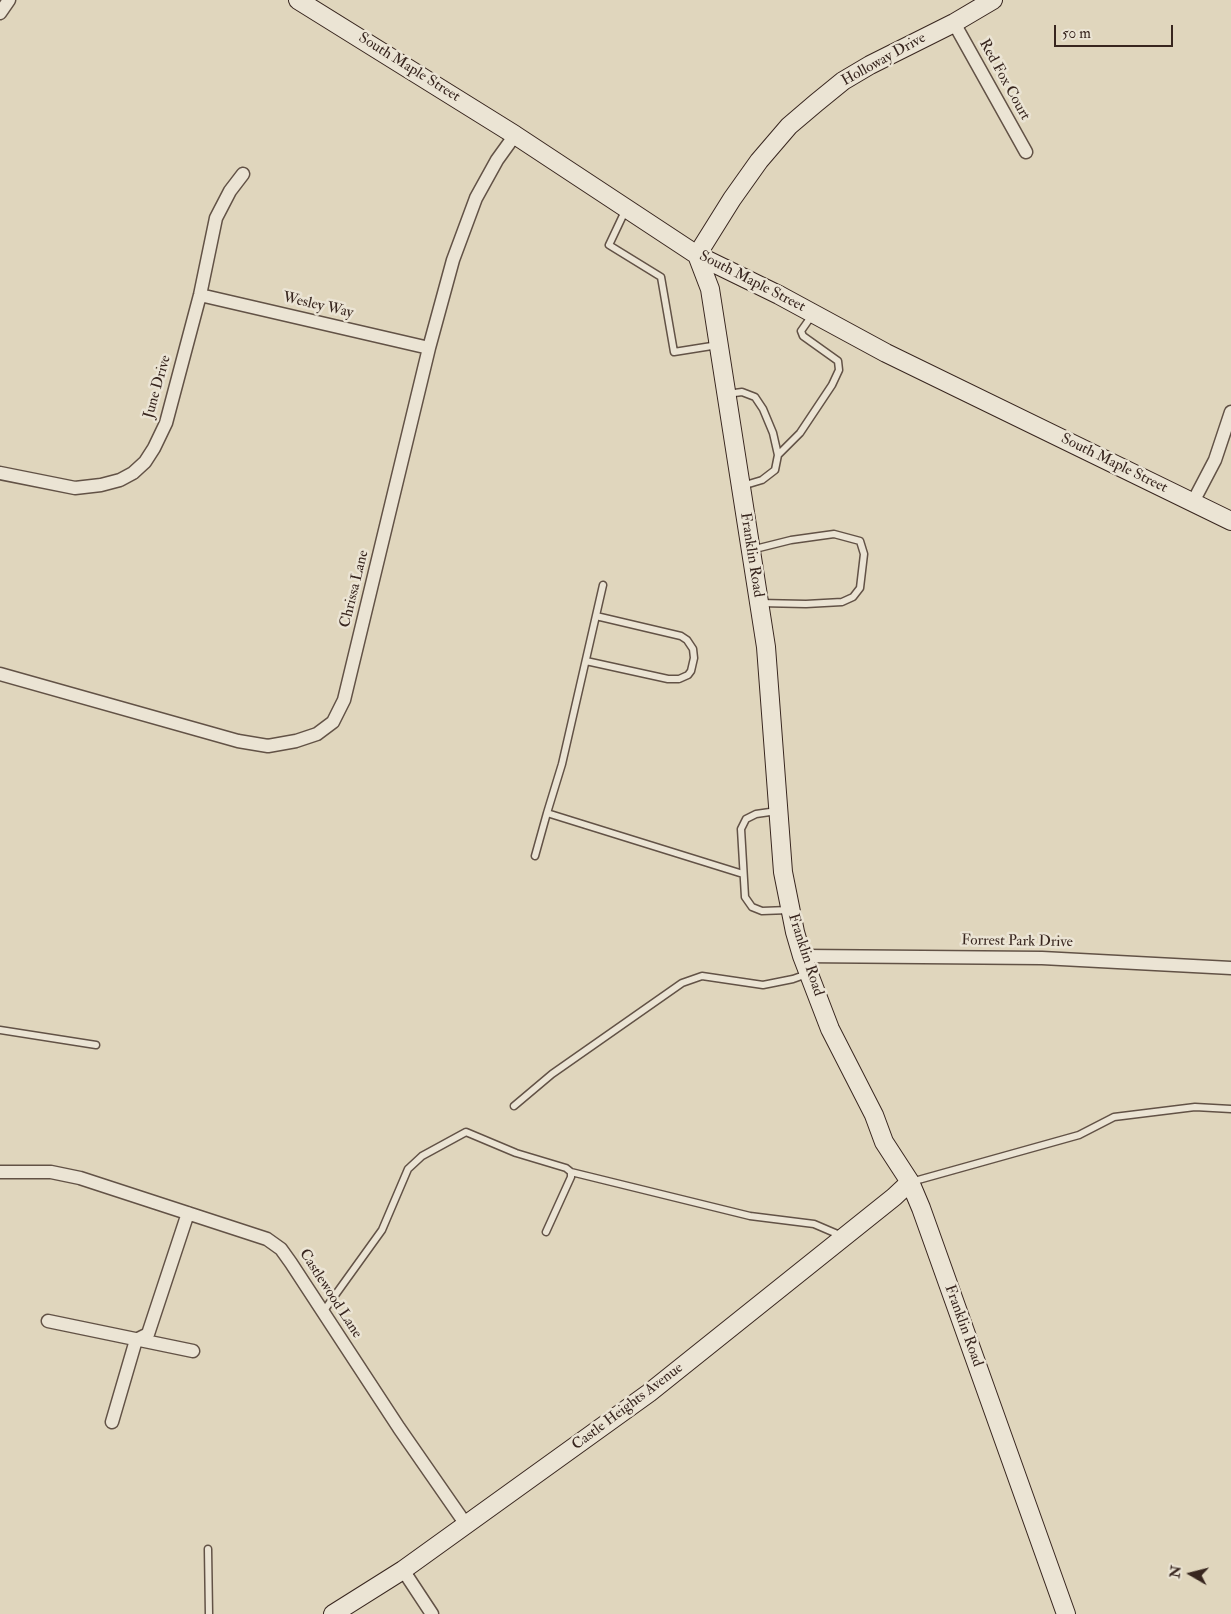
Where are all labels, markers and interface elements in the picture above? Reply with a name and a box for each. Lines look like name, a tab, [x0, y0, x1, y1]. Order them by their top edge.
scale bar	[1056, 15, 1175, 47]
text: 50 m	[1062, 24, 1091, 43]
street label: South Maple Street	[355, 29, 463, 107]
street label: Holloway Drive	[839, 30, 929, 90]
street label: Red Fox Court	[974, 36, 1034, 124]
street label: South Maple Street	[696, 248, 808, 316]
street label: Wesley Way	[281, 289, 355, 323]
street label: June Drive	[140, 353, 176, 421]
street label: South Maple Street	[1058, 430, 1170, 498]
street label: Franklin Road	[735, 511, 767, 599]
street label: Chrissa Lane	[337, 548, 373, 630]
street label: Franklin Road	[783, 911, 827, 999]
street label: Forrest Park Drive	[961, 932, 1073, 952]
street label: Castlewood Lane	[295, 1246, 365, 1342]
street label: Franklin Road	[940, 1283, 986, 1369]
street label: Castle Heights Avenue	[569, 1359, 687, 1455]
north arrow	[1166, 1549, 1216, 1599]
text: N	[1166, 1564, 1185, 1579]

